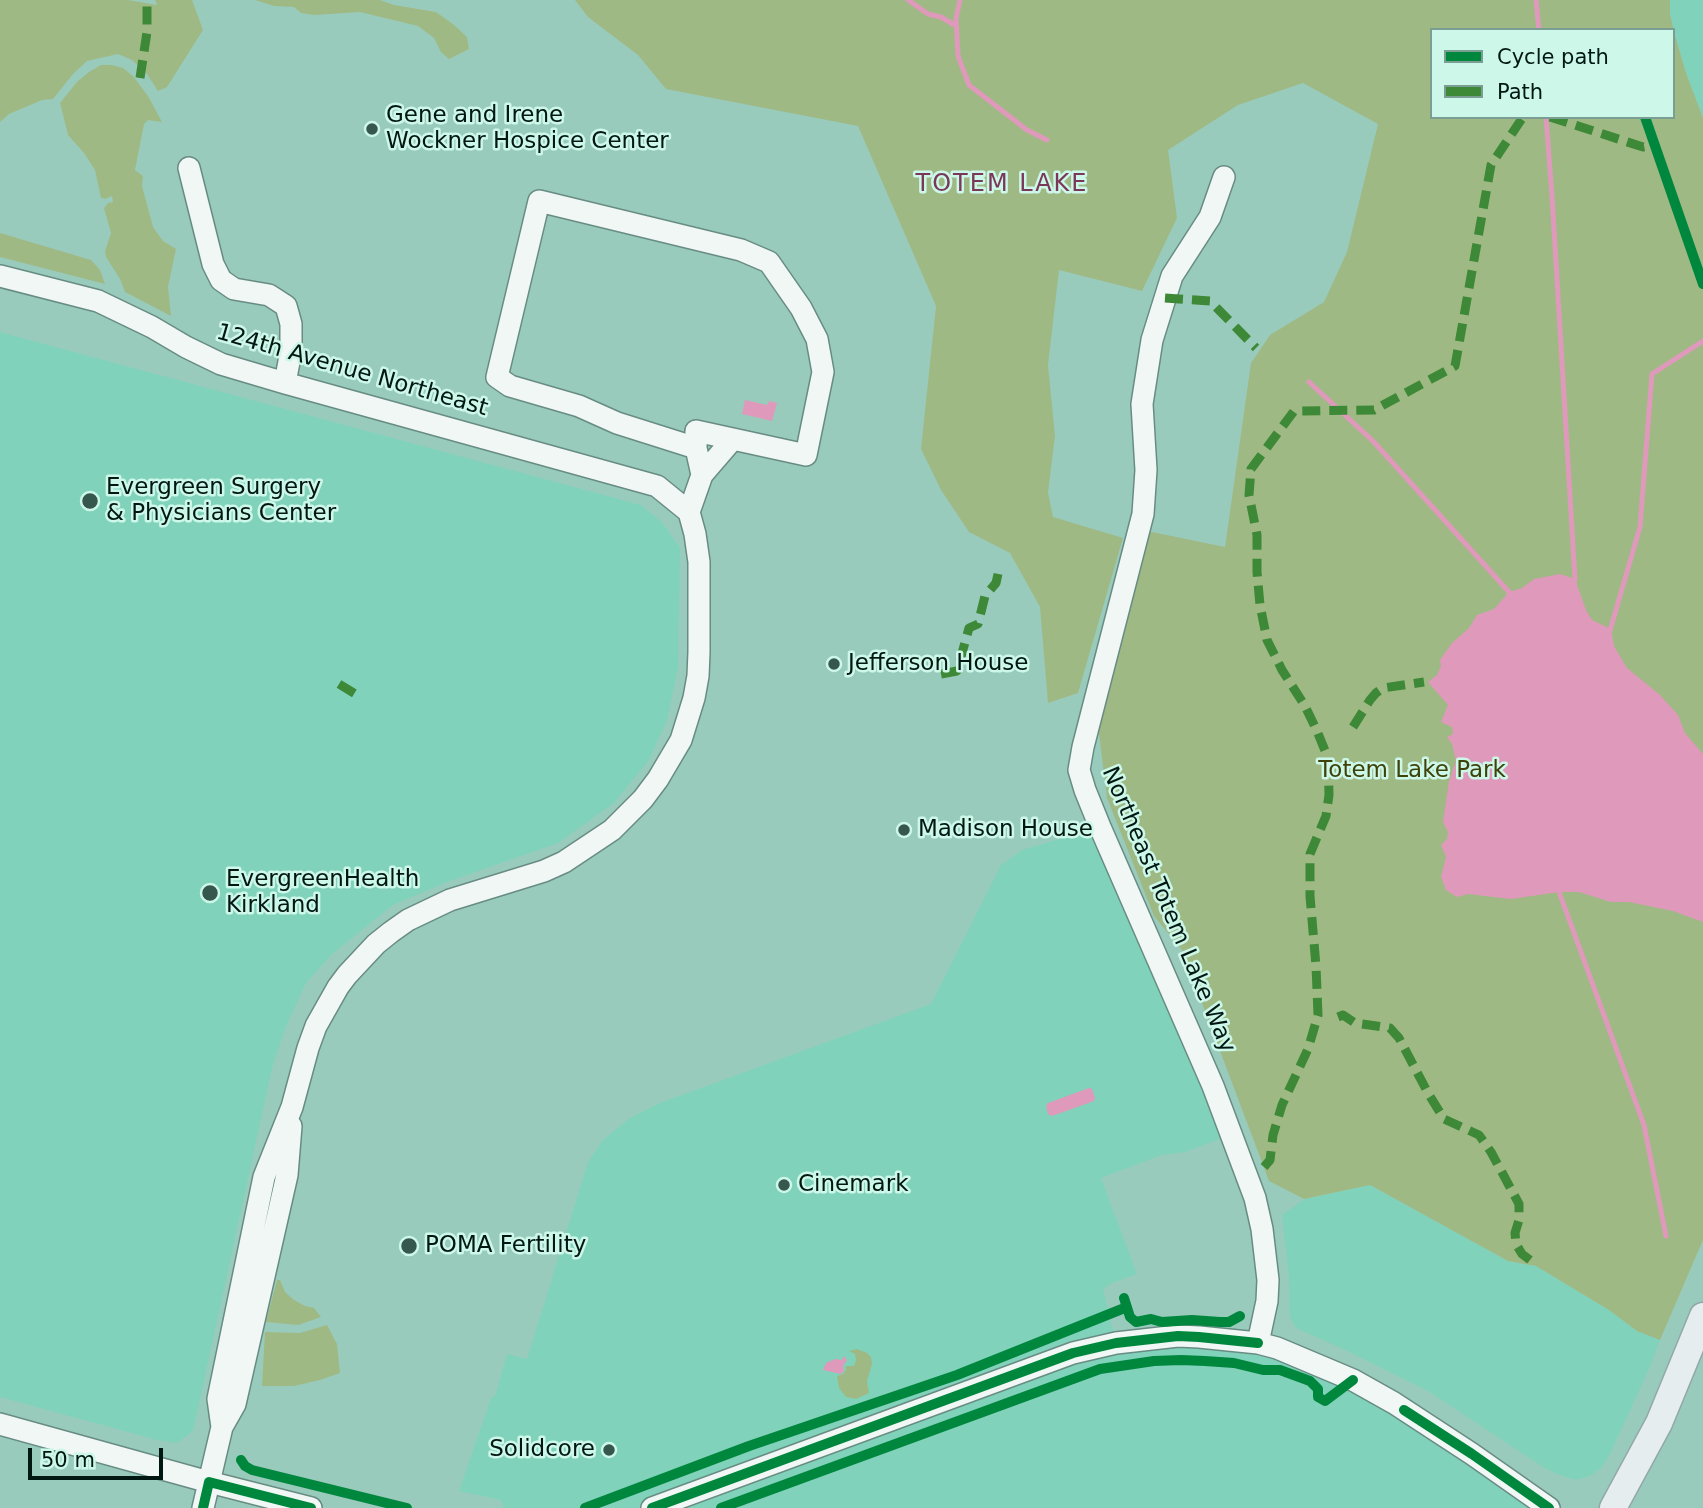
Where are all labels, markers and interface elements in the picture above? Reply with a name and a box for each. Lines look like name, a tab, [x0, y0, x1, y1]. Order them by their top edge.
legend	[1430, 28, 1675, 119]
text: Cycle path	[1497, 45, 1609, 69]
text: Path	[1497, 80, 1543, 104]
place label: Gene and Irene Wockner Hospice Center	[386, 102, 669, 156]
marker: Gene and Irene Wockner Hospice Center	[364, 121, 380, 137]
district label: TOTEM LAKE	[917, 171, 1087, 199]
street label: 124th Avenue Northeast	[213, 319, 491, 423]
place label: Evergreen Surgery & Physicians Center	[106, 474, 336, 528]
marker: Evergreen Surgery & Physicians Center	[80, 491, 100, 511]
place label: Jefferson House	[848, 650, 1028, 678]
marker: Jefferson House	[826, 656, 842, 672]
park label: Totem Lake Park	[1318, 757, 1506, 785]
street label: Northeast Totem Lake Way	[1095, 763, 1241, 1057]
place label: Madison House	[918, 816, 1093, 844]
marker: Madison House	[896, 822, 912, 838]
place label: EvergreenHealth Kirkland	[226, 866, 419, 920]
marker: EvergreenHealth Kirkland	[200, 883, 220, 903]
place label: Cinemark	[798, 1171, 908, 1199]
marker: Cinemark	[776, 1177, 792, 1193]
place label: POMA Fertility	[425, 1232, 586, 1260]
marker: POMA Fertility	[399, 1236, 419, 1256]
scale bar	[32, 1434, 166, 1478]
place label: Solidcore	[489, 1436, 595, 1464]
marker: Solidcore	[601, 1442, 617, 1458]
text: 50 m	[41, 1448, 95, 1472]

